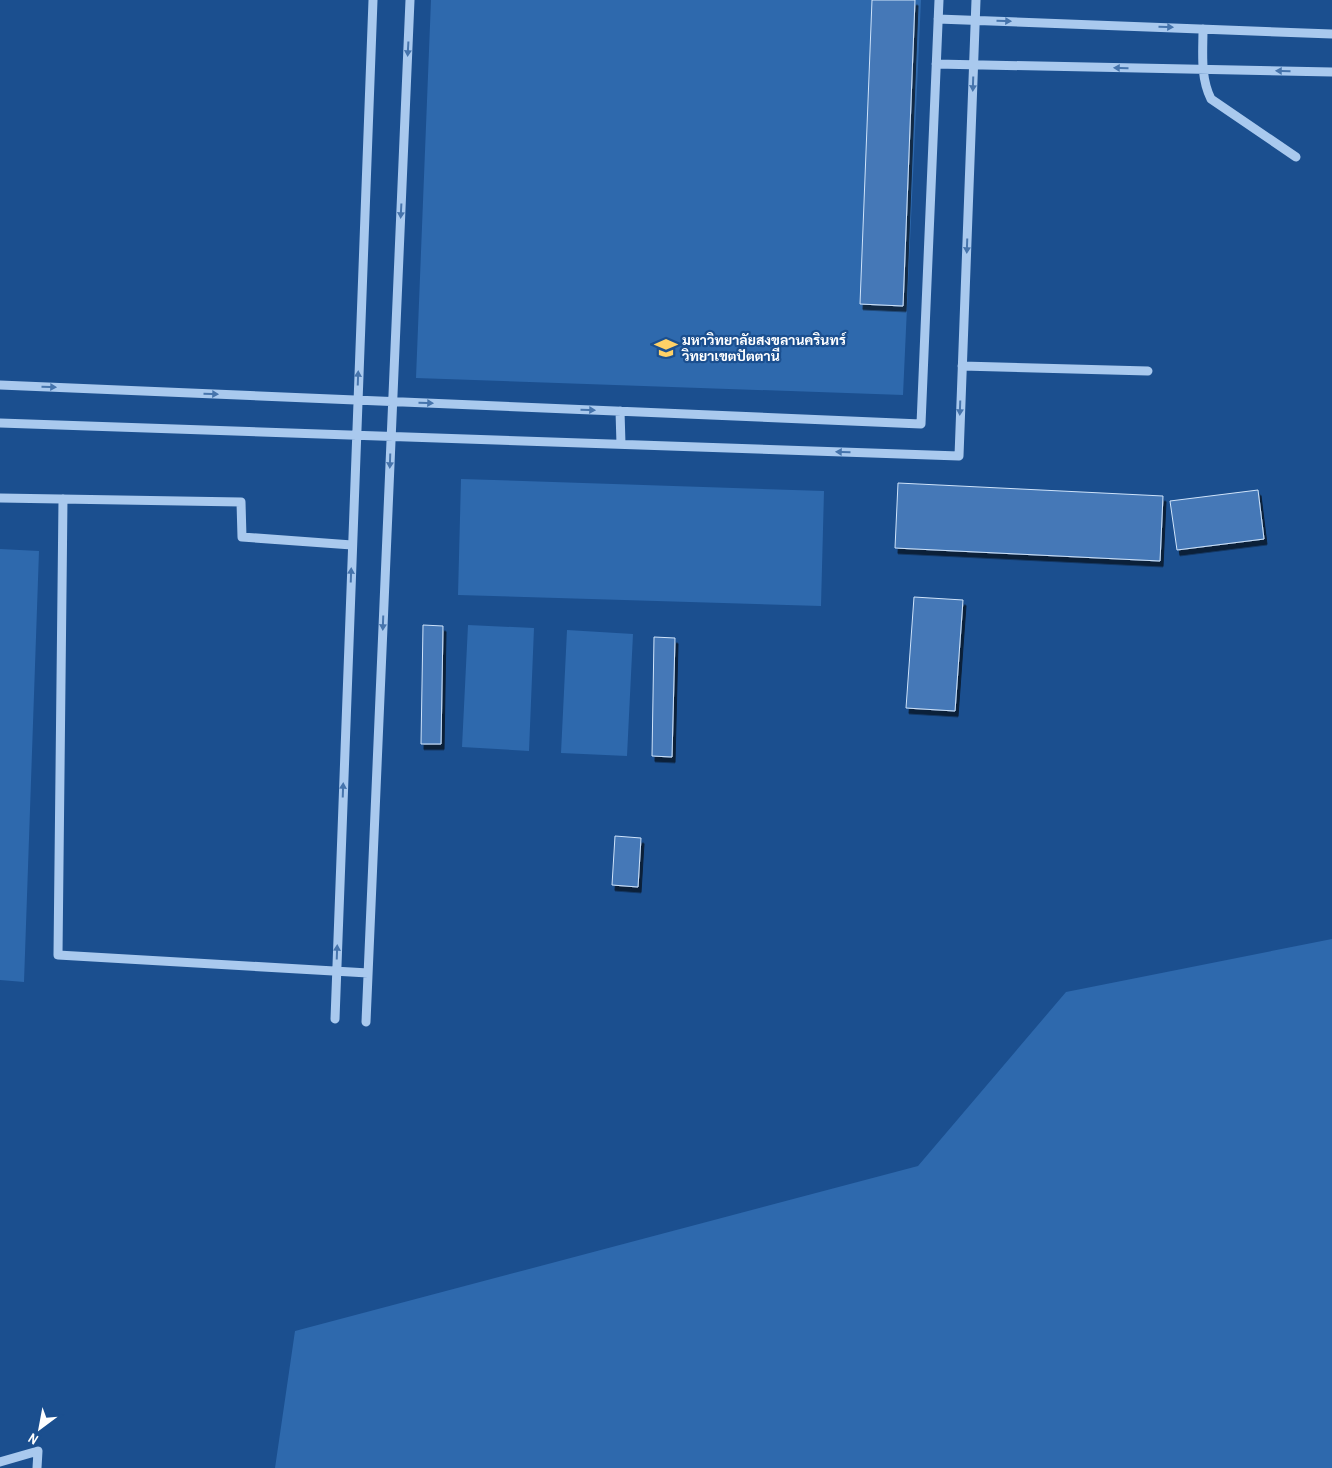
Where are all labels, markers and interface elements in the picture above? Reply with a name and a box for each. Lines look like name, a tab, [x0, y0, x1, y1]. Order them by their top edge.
one-way arrow	[996, 17, 1012, 25]
one-way arrow	[1158, 24, 1174, 32]
one-way arrow	[404, 41, 412, 57]
one-way arrow	[1113, 63, 1129, 71]
one-way arrow	[1275, 67, 1291, 75]
one-way arrow	[969, 76, 977, 92]
one-way arrow	[396, 203, 404, 219]
one-way arrow	[962, 238, 970, 254]
place label: มหาวิทยาลัยสงขลานครินทร์ วิทยาเขตปัตตานี	[681, 331, 847, 365]
school or university icon: มหาวิทยาลัยสงขลานครินทร์ วิทยาเขตปัตตานี	[653, 335, 679, 361]
one-way arrow	[355, 370, 363, 386]
one-way arrow	[41, 384, 57, 392]
one-way arrow	[203, 390, 219, 398]
one-way arrow	[418, 399, 434, 407]
one-way arrow	[956, 401, 964, 417]
one-way arrow	[580, 406, 596, 414]
one-way arrow	[835, 448, 851, 456]
one-way arrow	[385, 453, 393, 469]
one-way arrow	[347, 567, 355, 583]
one-way arrow	[378, 615, 386, 631]
one-way arrow	[340, 782, 348, 798]
one-way arrow	[334, 944, 342, 960]
north arrow	[15, 1403, 65, 1453]
text: N	[25, 1429, 41, 1449]

